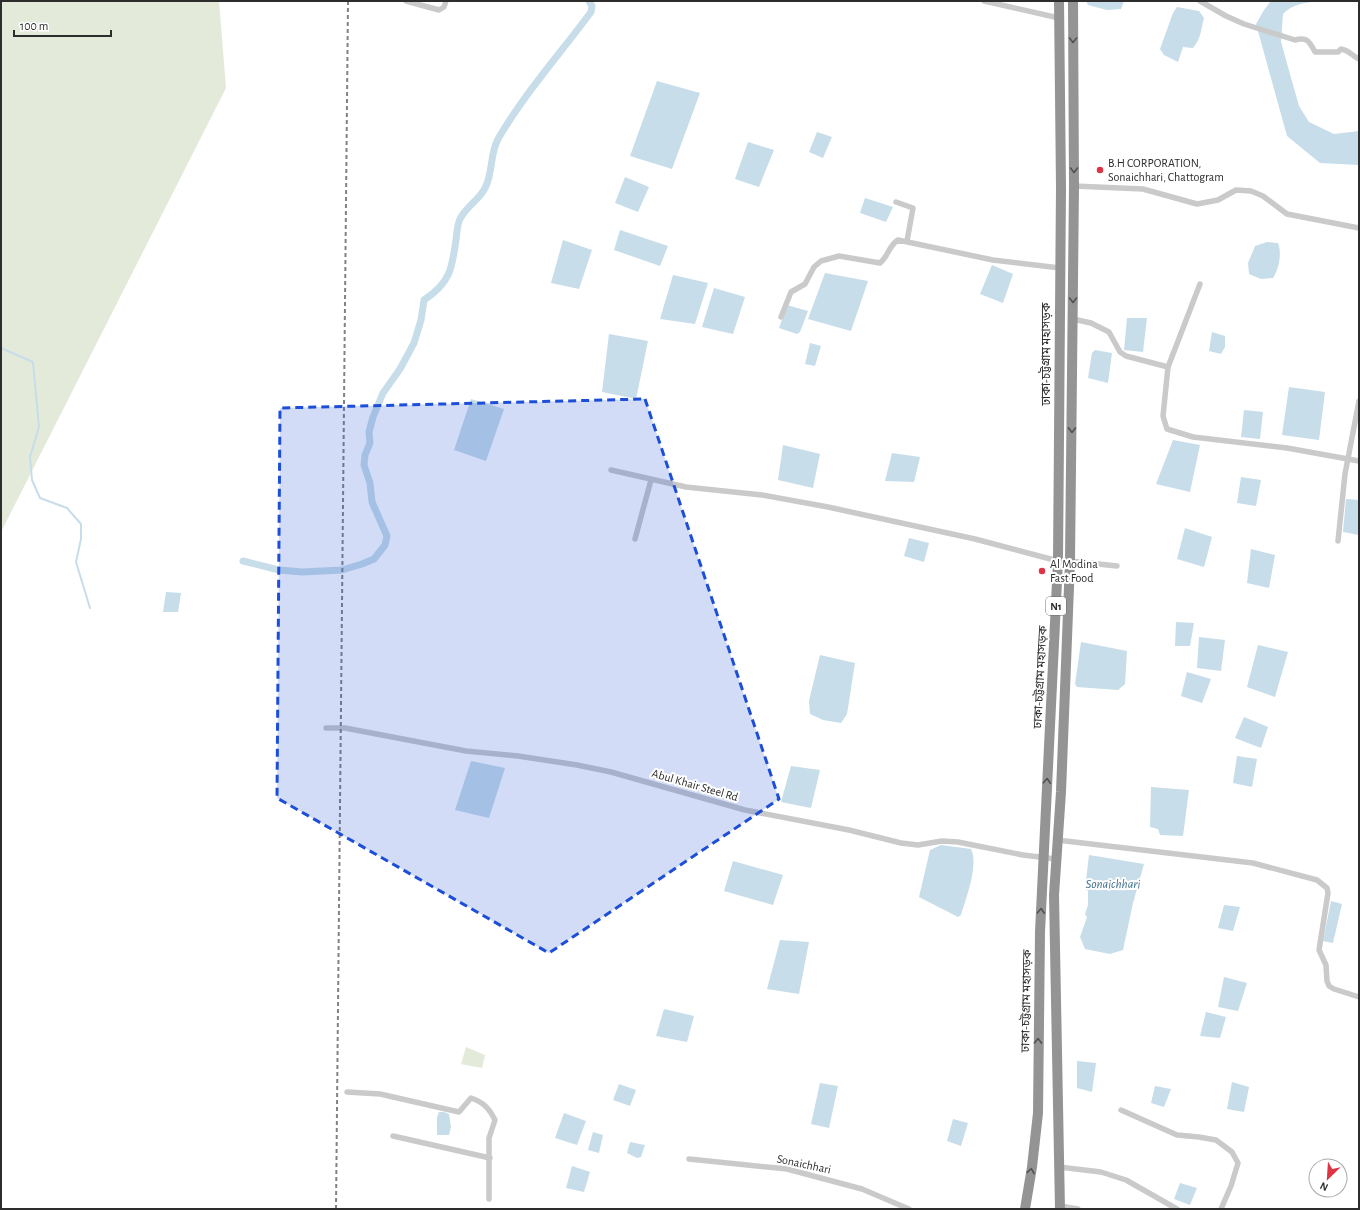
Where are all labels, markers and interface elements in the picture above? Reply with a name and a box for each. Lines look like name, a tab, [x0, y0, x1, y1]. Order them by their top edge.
scale bar	[14, 12, 111, 38]
text: 100 m	[20, 20, 48, 32]
one-way arrow	[1069, 37, 1077, 43]
place label: B.H CORPORATION, Sonaichhari, Chattogram	[1108, 157, 1224, 183]
marker: B.H CORPORATION, Sonaichhari, Chattogram	[1095, 165, 1105, 175]
one-way arrow	[1070, 167, 1078, 173]
one-way arrow	[1069, 297, 1077, 303]
street label: ঢাকা-চট্টগ্রাম মহাসড়ক	[1038, 302, 1053, 407]
one-way arrow	[1068, 427, 1076, 433]
place label: Al Modina Fast Food	[1050, 558, 1098, 584]
marker: Al Modina Fast Food	[1037, 566, 1047, 576]
road number: N1	[1046, 597, 1066, 615]
street label: ঢাকা-চট্টগ্রাম মহাসড়ক	[1029, 625, 1050, 730]
street label: Abul Khair Steel Rd	[651, 767, 739, 803]
one-way arrow	[1043, 778, 1052, 784]
water label: Sonaichhari	[1086, 878, 1141, 891]
one-way arrow	[1037, 908, 1045, 914]
street label: ঢাকা-চট্টগ্রাম মহাসড়ক	[1017, 949, 1034, 1054]
one-way arrow	[1034, 1038, 1042, 1044]
street label: Sonaichhari	[776, 1152, 832, 1176]
north arrow	[1308, 1158, 1348, 1198]
one-way arrow	[1026, 1167, 1035, 1174]
text: N	[1318, 1180, 1330, 1193]

